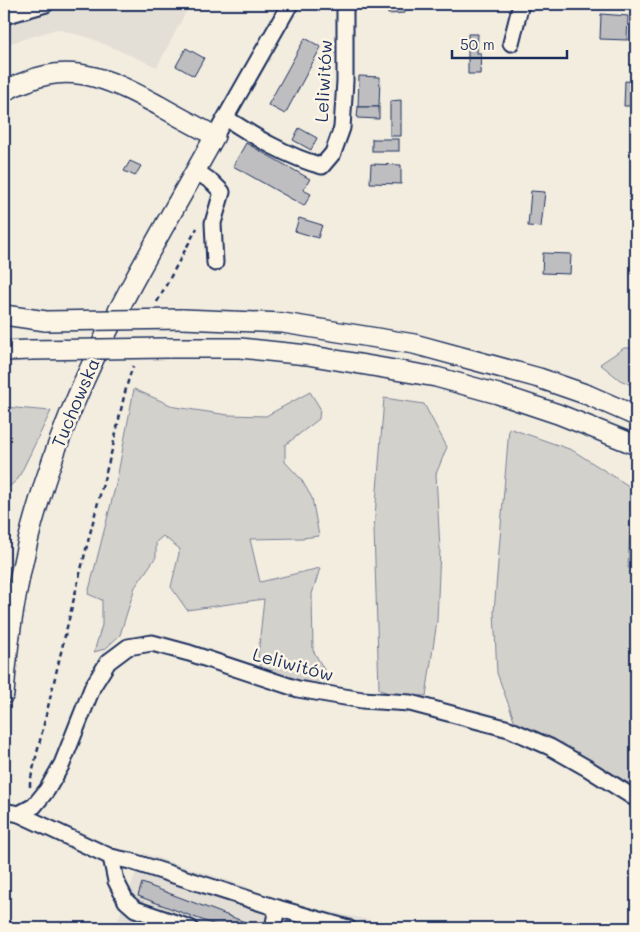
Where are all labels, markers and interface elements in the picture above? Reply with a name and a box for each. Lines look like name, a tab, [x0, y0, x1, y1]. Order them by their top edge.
scale bar	[452, 28, 568, 60]
text: 50 m	[460, 34, 495, 54]
street label: Leliwitów	[309, 39, 337, 123]
street label: Tuchowska	[46, 354, 105, 451]
street label: Leliwitów	[250, 642, 336, 686]

